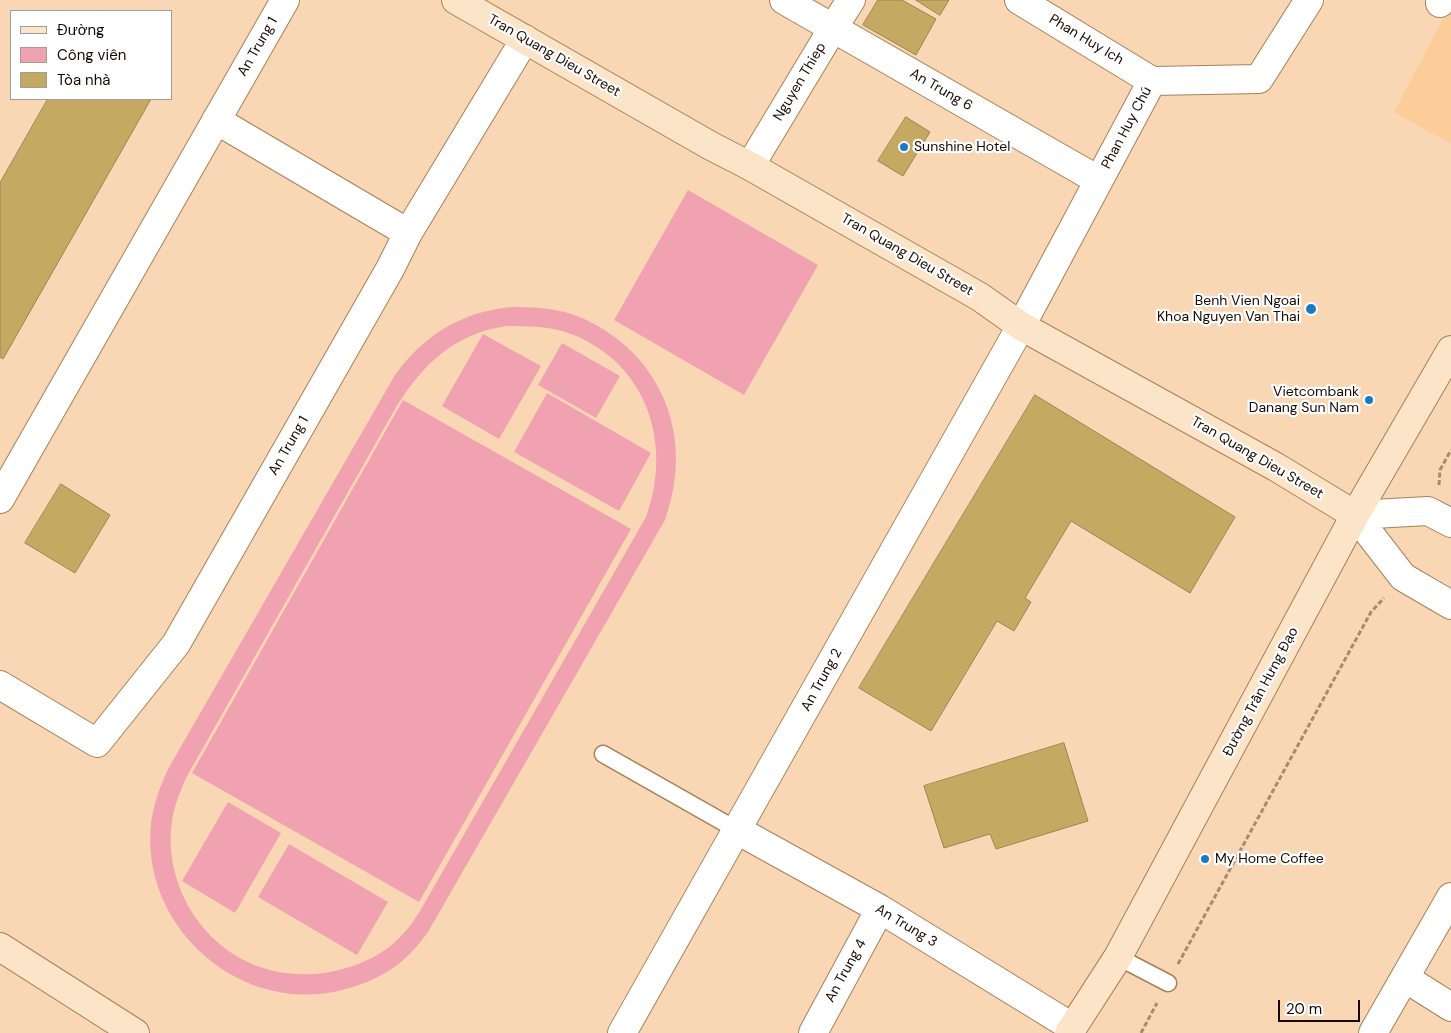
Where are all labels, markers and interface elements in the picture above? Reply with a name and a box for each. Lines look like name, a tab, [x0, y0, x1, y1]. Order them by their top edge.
legend	[10, 10, 172, 100]
street label: Tran Quang Dieu Street	[485, 11, 623, 101]
street label: Phan Huy Ich	[1046, 11, 1126, 69]
street label: An Trung 1	[234, 15, 282, 79]
text: Đường	[57, 20, 105, 40]
street label: Nguyen Thiep	[770, 40, 830, 124]
text: Công viên	[57, 45, 126, 65]
street label: An Trung 6	[907, 65, 975, 115]
text: Tòa nhà	[57, 70, 111, 90]
street label: Phan Huy Chú	[1098, 84, 1156, 172]
place label: Sunshine Hotel	[914, 139, 1010, 155]
marker: Sunshine Hotel	[898, 141, 910, 153]
street label: Tran Quang Dieu Street	[838, 210, 976, 300]
place label: Benh Vien Ngoai Khoa Nguyen Van Thai	[1157, 293, 1300, 326]
marker: Benh Vien Ngoai Khoa Nguyen Van Thai	[1304, 302, 1318, 316]
place label: Vietcombank Danang Sun Nam	[1249, 384, 1359, 417]
marker: Vietcombank Danang Sun Nam	[1363, 394, 1375, 406]
street label: Tran Quang Dieu Street	[1188, 413, 1326, 503]
street label: An Trung 1	[265, 414, 313, 478]
street label: Đường Trần Hưng Đạo	[1220, 624, 1302, 760]
street label: An Trung 2	[798, 646, 846, 714]
place label: My Home Coffee	[1215, 851, 1324, 867]
marker: My Home Coffee	[1199, 853, 1211, 865]
street label: An Trung 3	[872, 901, 940, 951]
street label: An Trung 4	[822, 937, 870, 1005]
scale bar	[1281, 990, 1364, 1022]
text: 20 m	[1286, 999, 1322, 1019]

